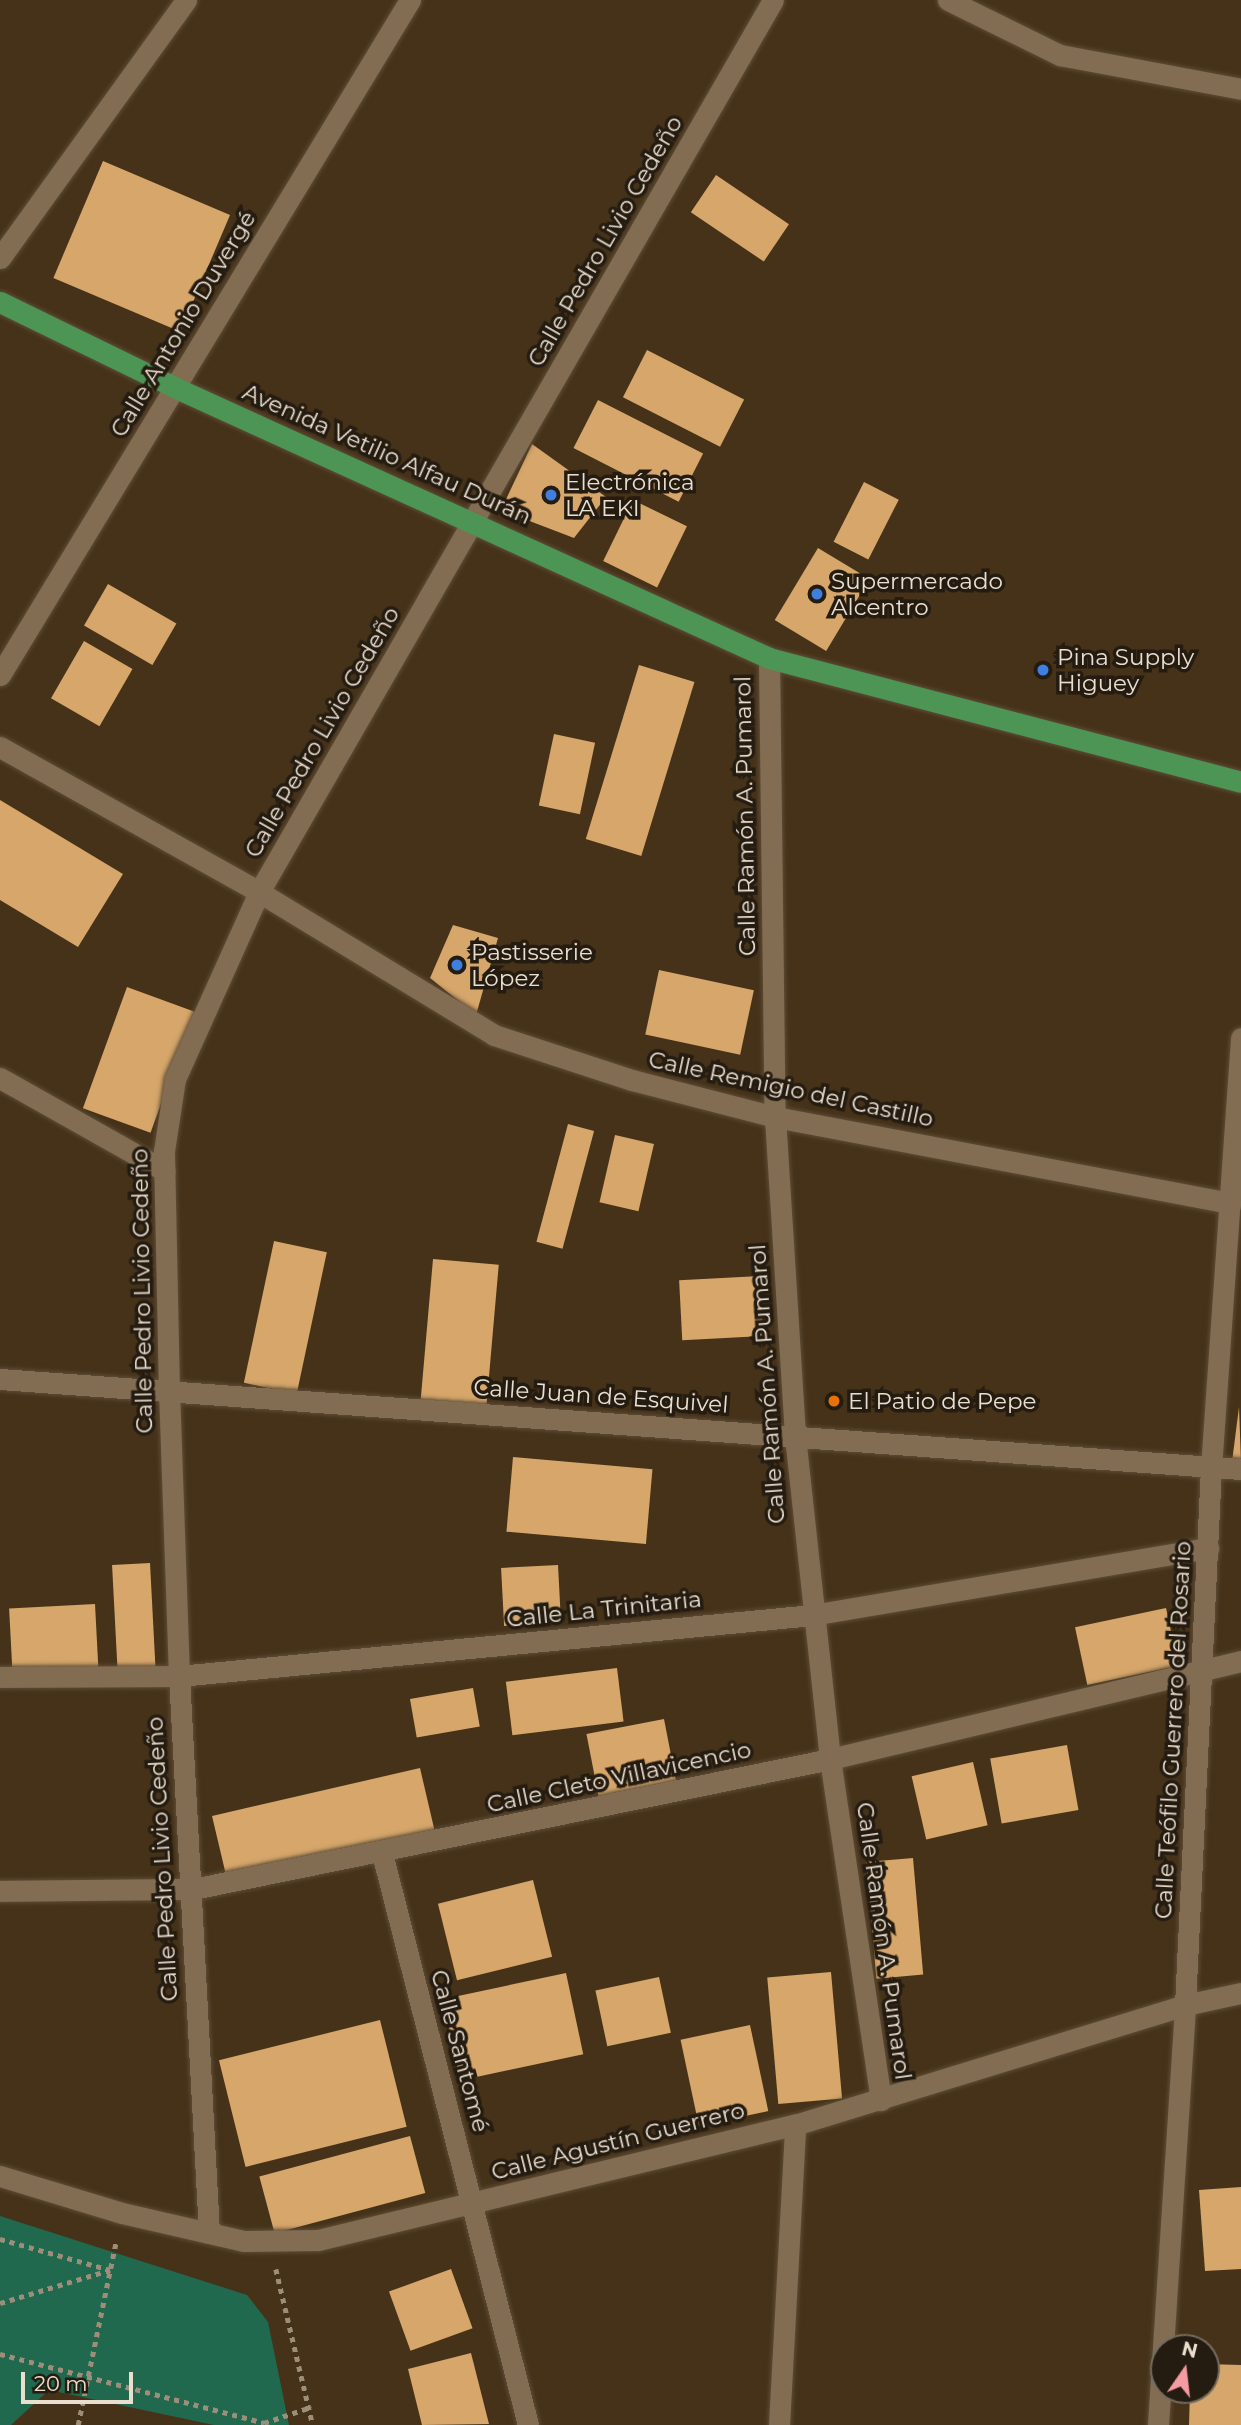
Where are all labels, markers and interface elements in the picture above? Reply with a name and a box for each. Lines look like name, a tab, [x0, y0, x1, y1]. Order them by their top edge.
street label: Calle Pedro Livio Cedeño	[522, 111, 688, 371]
street label: Calle Antonio Duvergé	[105, 206, 261, 442]
street label: Avenida Vetilio Alfau Durán	[238, 378, 536, 530]
place label: Electrónica LA EKI	[565, 468, 694, 522]
marker: Electrónica LA EKI	[543, 487, 559, 503]
place label: Supermercado Alcentro	[831, 567, 1003, 621]
marker: Supermercado Alcentro	[809, 586, 825, 602]
street label: Calle Pedro Livio Cedeño	[239, 602, 405, 862]
place label: Pina Supply Higuey	[1057, 643, 1194, 697]
marker: Pina Supply Higuey	[1035, 662, 1051, 678]
street label: Calle Ramón A. Pumarol	[729, 676, 761, 956]
place label: Pastisserie López	[471, 938, 593, 992]
marker: Pastisserie López	[449, 957, 465, 973]
street label: Calle Remigio del Castillo	[646, 1045, 936, 1133]
street label: Calle Pedro Livio Cedeño	[126, 1148, 158, 1434]
street label: Calle Ramón A. Pumarol	[743, 1243, 791, 1525]
street label: Calle Juan de Esquivel	[473, 1373, 729, 1419]
place label: El Patio de Pepe	[848, 1387, 1036, 1415]
marker: El Patio de Pepe	[826, 1393, 842, 1409]
street label: Calle Teófilo Guerrero del Rosario	[1149, 1540, 1197, 1920]
street label: Calle La Trinitaria	[505, 1585, 703, 1633]
street label: Calle Pedro Livio Cedeño	[141, 1716, 183, 2002]
street label: Calle Cleto Villavicencio	[484, 1735, 754, 1819]
street label: Calle Ramón A. Pumarol	[851, 1800, 917, 2082]
street label: Calle Santomé	[425, 1967, 495, 2135]
street label: Calle Agustín Guerrero	[488, 2096, 748, 2186]
north arrow	[1150, 2334, 1220, 2404]
text: N	[1179, 2337, 1200, 2363]
scale bar	[24, 2358, 136, 2402]
text: 20 m	[34, 2371, 88, 2396]

